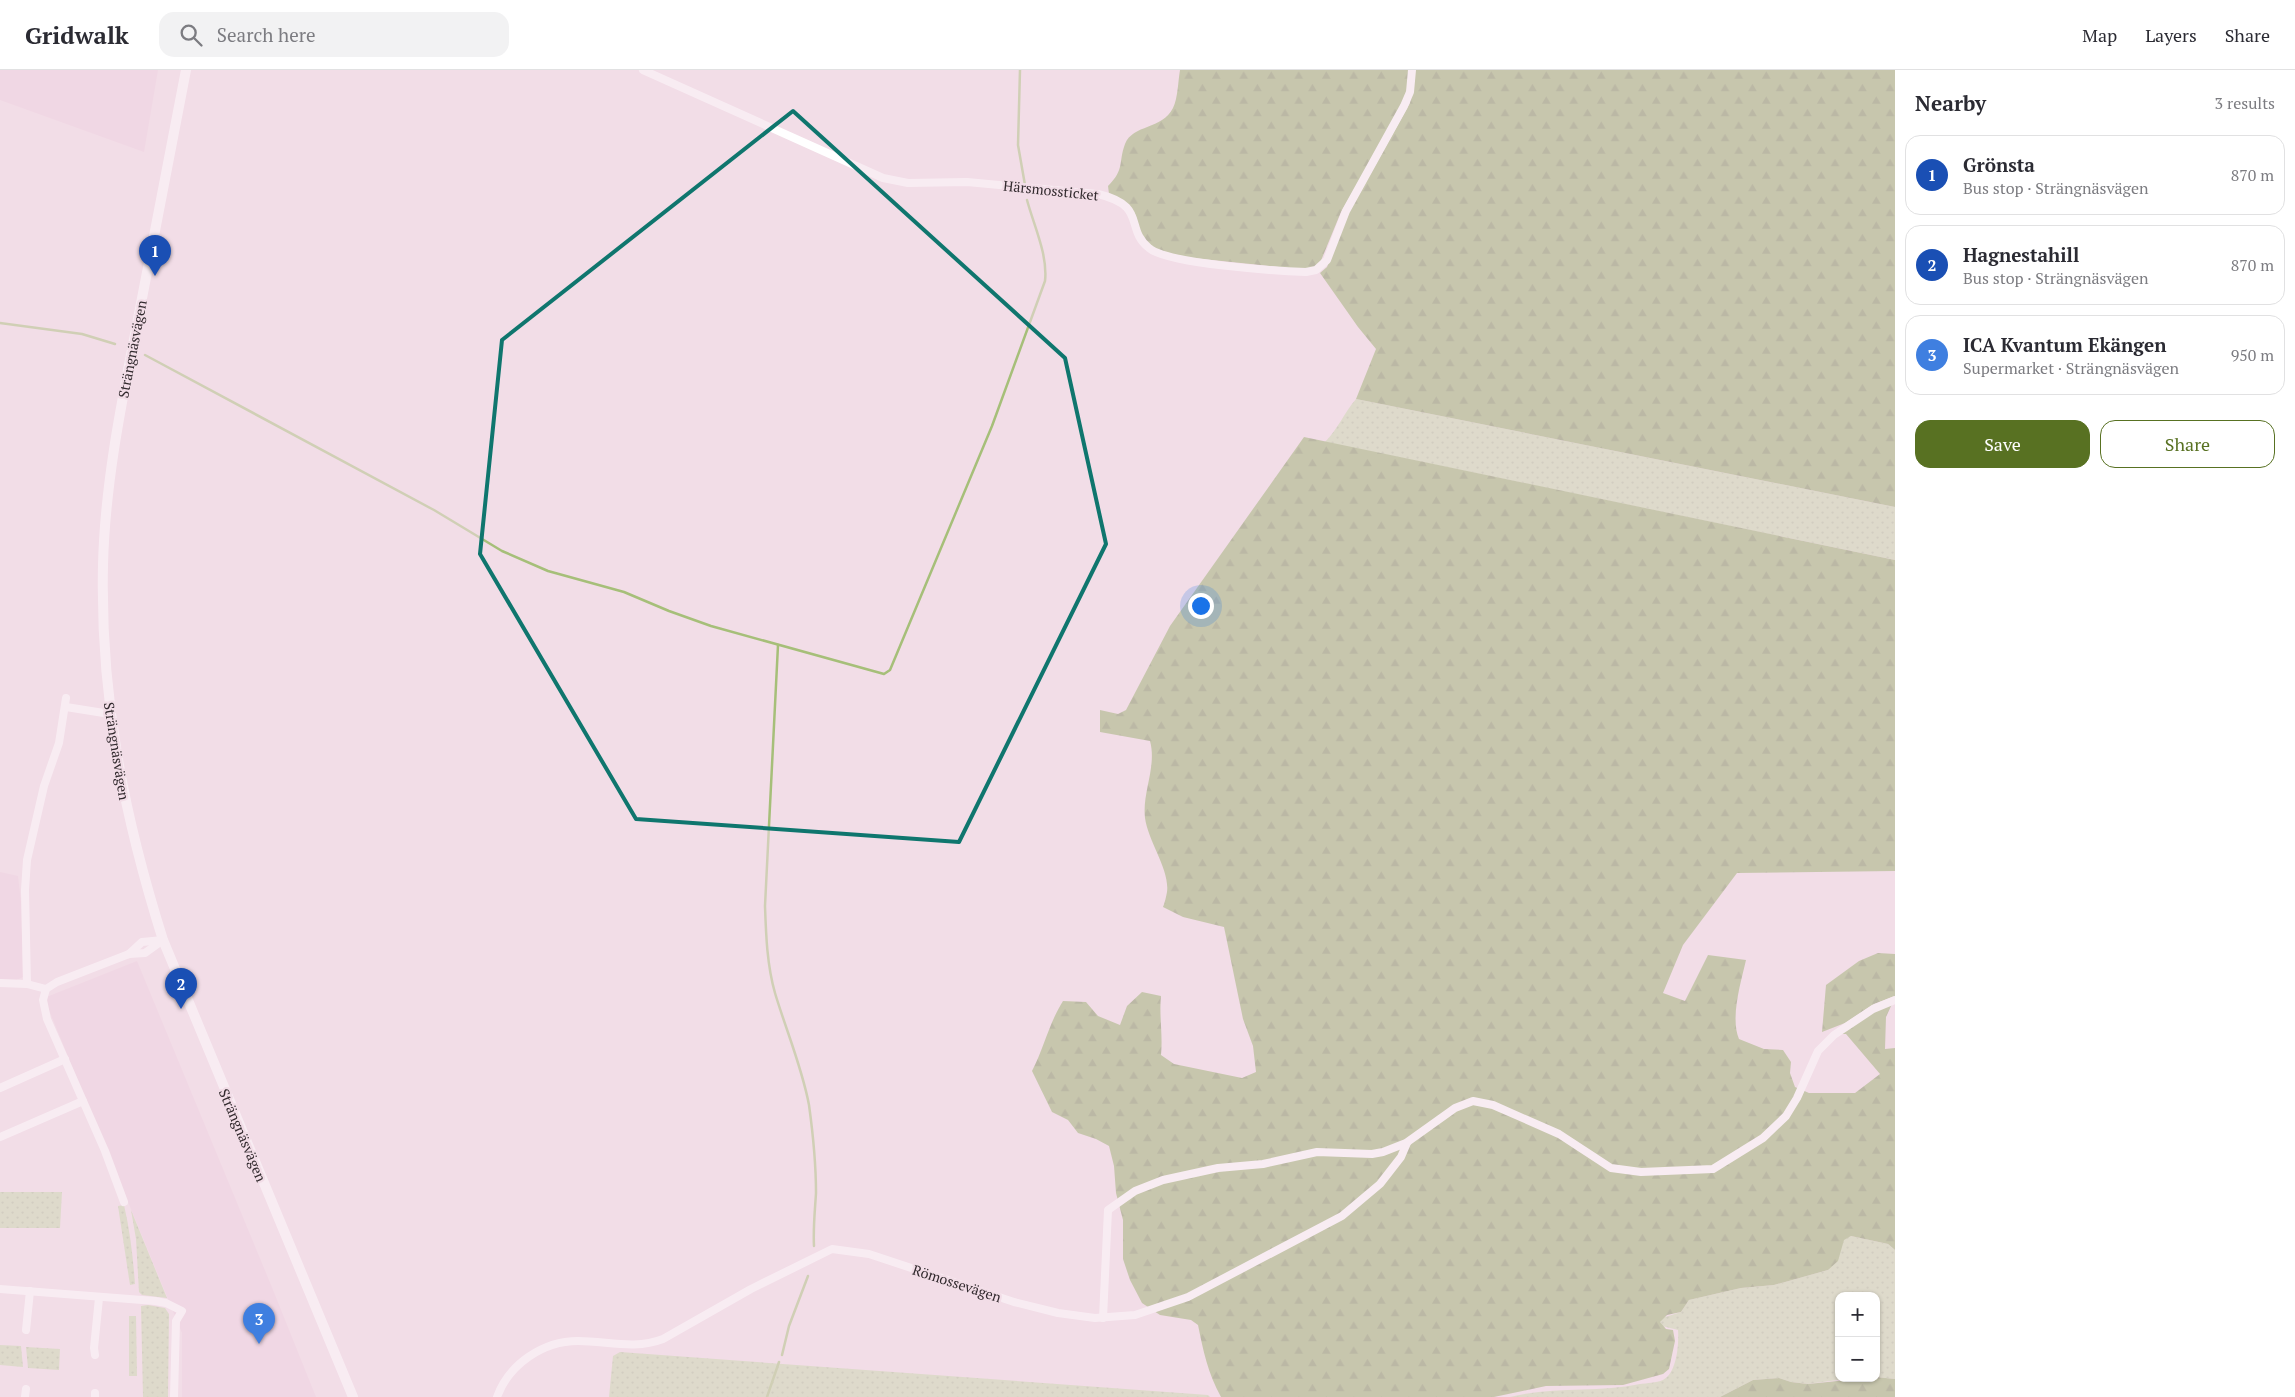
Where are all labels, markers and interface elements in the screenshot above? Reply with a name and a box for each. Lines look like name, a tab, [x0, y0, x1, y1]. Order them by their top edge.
search box	[159, 12, 509, 57]
text: Gridwalk	[25, 19, 129, 51]
icon: search	[177, 21, 205, 49]
text: Search here	[217, 22, 316, 47]
text: Map	[2082, 23, 2117, 47]
text: Layers	[2145, 23, 2197, 47]
text: Share	[2225, 23, 2270, 47]
text: Nearby	[1915, 89, 1986, 117]
text: 3 results	[2215, 92, 2275, 114]
text: Grönsta	[1963, 152, 2035, 177]
text: 1	[1927, 164, 1937, 186]
text: 870 m	[2231, 164, 2274, 186]
street label: Härsmossticket	[1002, 176, 1100, 205]
text: Bus stop · Strängnäsvägen	[1963, 177, 2149, 199]
pin: 1	[139, 235, 171, 276]
text: Hagnestahill	[1963, 242, 2079, 267]
text: 2	[1927, 254, 1937, 276]
text: 870 m	[2231, 254, 2274, 276]
text: Bus stop · Strängnäsvägen	[1963, 267, 2149, 289]
street label: Strängnäsvägen	[113, 298, 151, 399]
text: ICA Kvantum Ekängen	[1963, 332, 2167, 357]
text: 3	[1927, 344, 1937, 366]
text: 950 m	[2231, 344, 2274, 366]
text: Supermarket · Strängnäsvägen	[1963, 357, 2179, 379]
button: Save	[1915, 420, 2090, 468]
button: Share	[2100, 420, 2275, 468]
your location	[1188, 593, 1214, 619]
street label: Strängnäsvägen	[100, 701, 134, 802]
pin: 2	[165, 968, 197, 1009]
street label: Strängnäsvägen	[215, 1086, 271, 1185]
street label: Römossevägen	[910, 1260, 1004, 1306]
map controls	[1835, 1292, 1880, 1382]
button: +	[1835, 1292, 1880, 1337]
pin: 3	[243, 1303, 275, 1344]
button: −	[1835, 1337, 1880, 1382]

